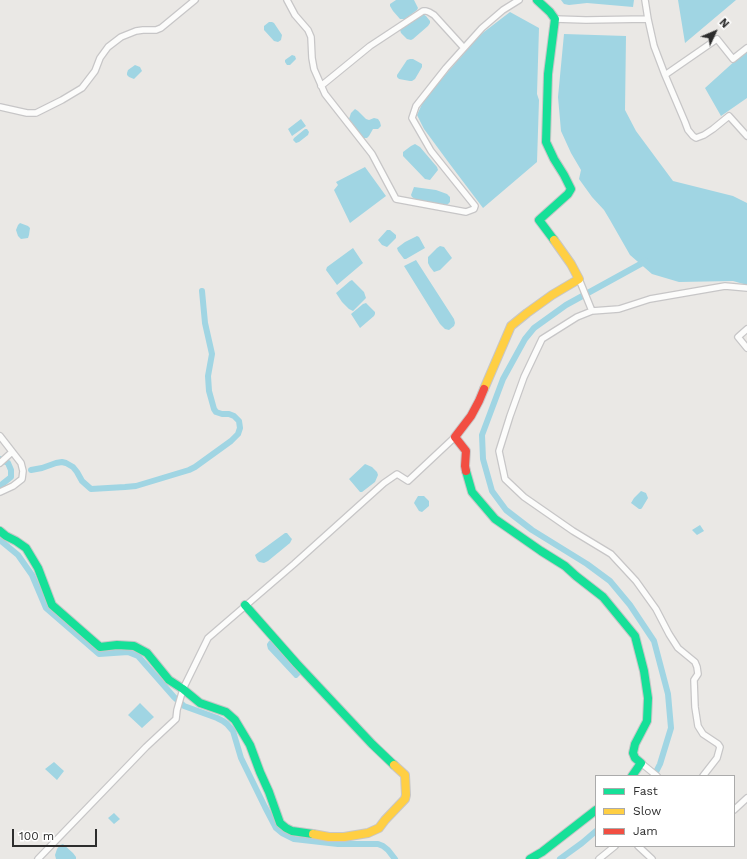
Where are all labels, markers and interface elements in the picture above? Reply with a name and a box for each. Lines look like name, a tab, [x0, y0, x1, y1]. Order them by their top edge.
north arrow	[695, 12, 735, 52]
text: N	[716, 16, 732, 31]
legend	[595, 775, 735, 847]
text: Fast	[633, 784, 658, 798]
text: Slow	[633, 804, 661, 818]
scale bar	[14, 821, 99, 847]
text: Jam	[633, 824, 658, 838]
text: 100 m	[19, 829, 54, 843]

